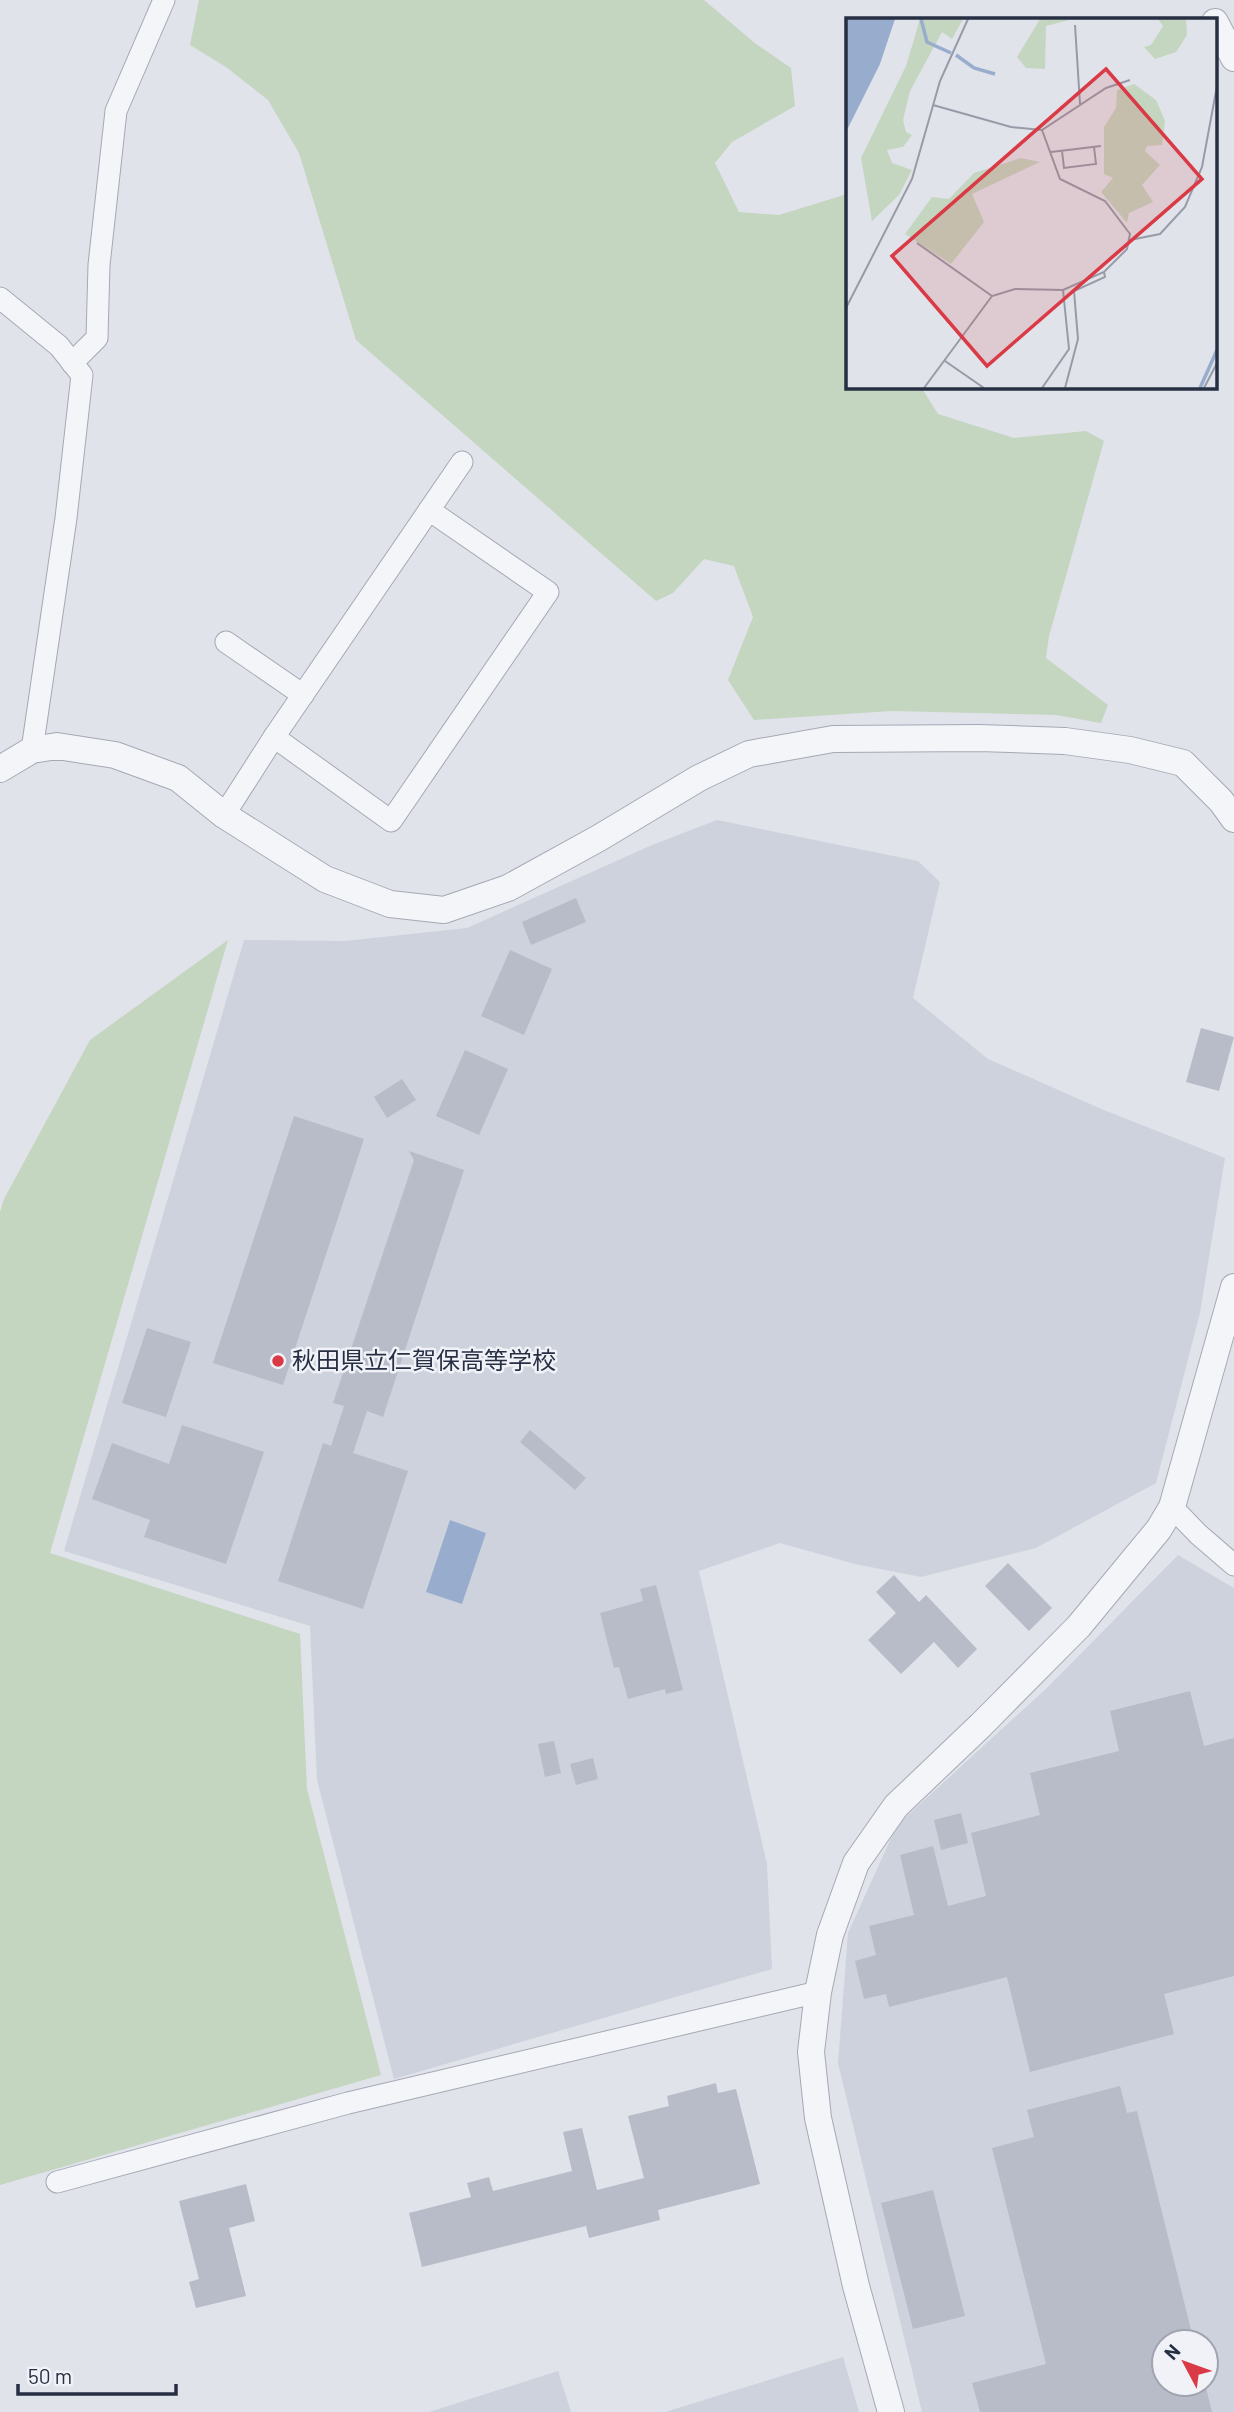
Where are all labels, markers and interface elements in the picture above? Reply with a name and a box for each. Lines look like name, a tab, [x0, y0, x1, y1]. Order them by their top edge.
inset map	[846, 18, 1216, 388]
place label: 秋田県立仁賀保高等学校	[292, 1345, 556, 1374]
marker: 秋田県立仁賀保高等学校	[270, 1353, 286, 1369]
north arrow	[1150, 2328, 1220, 2398]
text: N	[1159, 2339, 1185, 2364]
scale bar	[18, 2352, 175, 2396]
text: 50 m	[28, 2363, 72, 2388]

